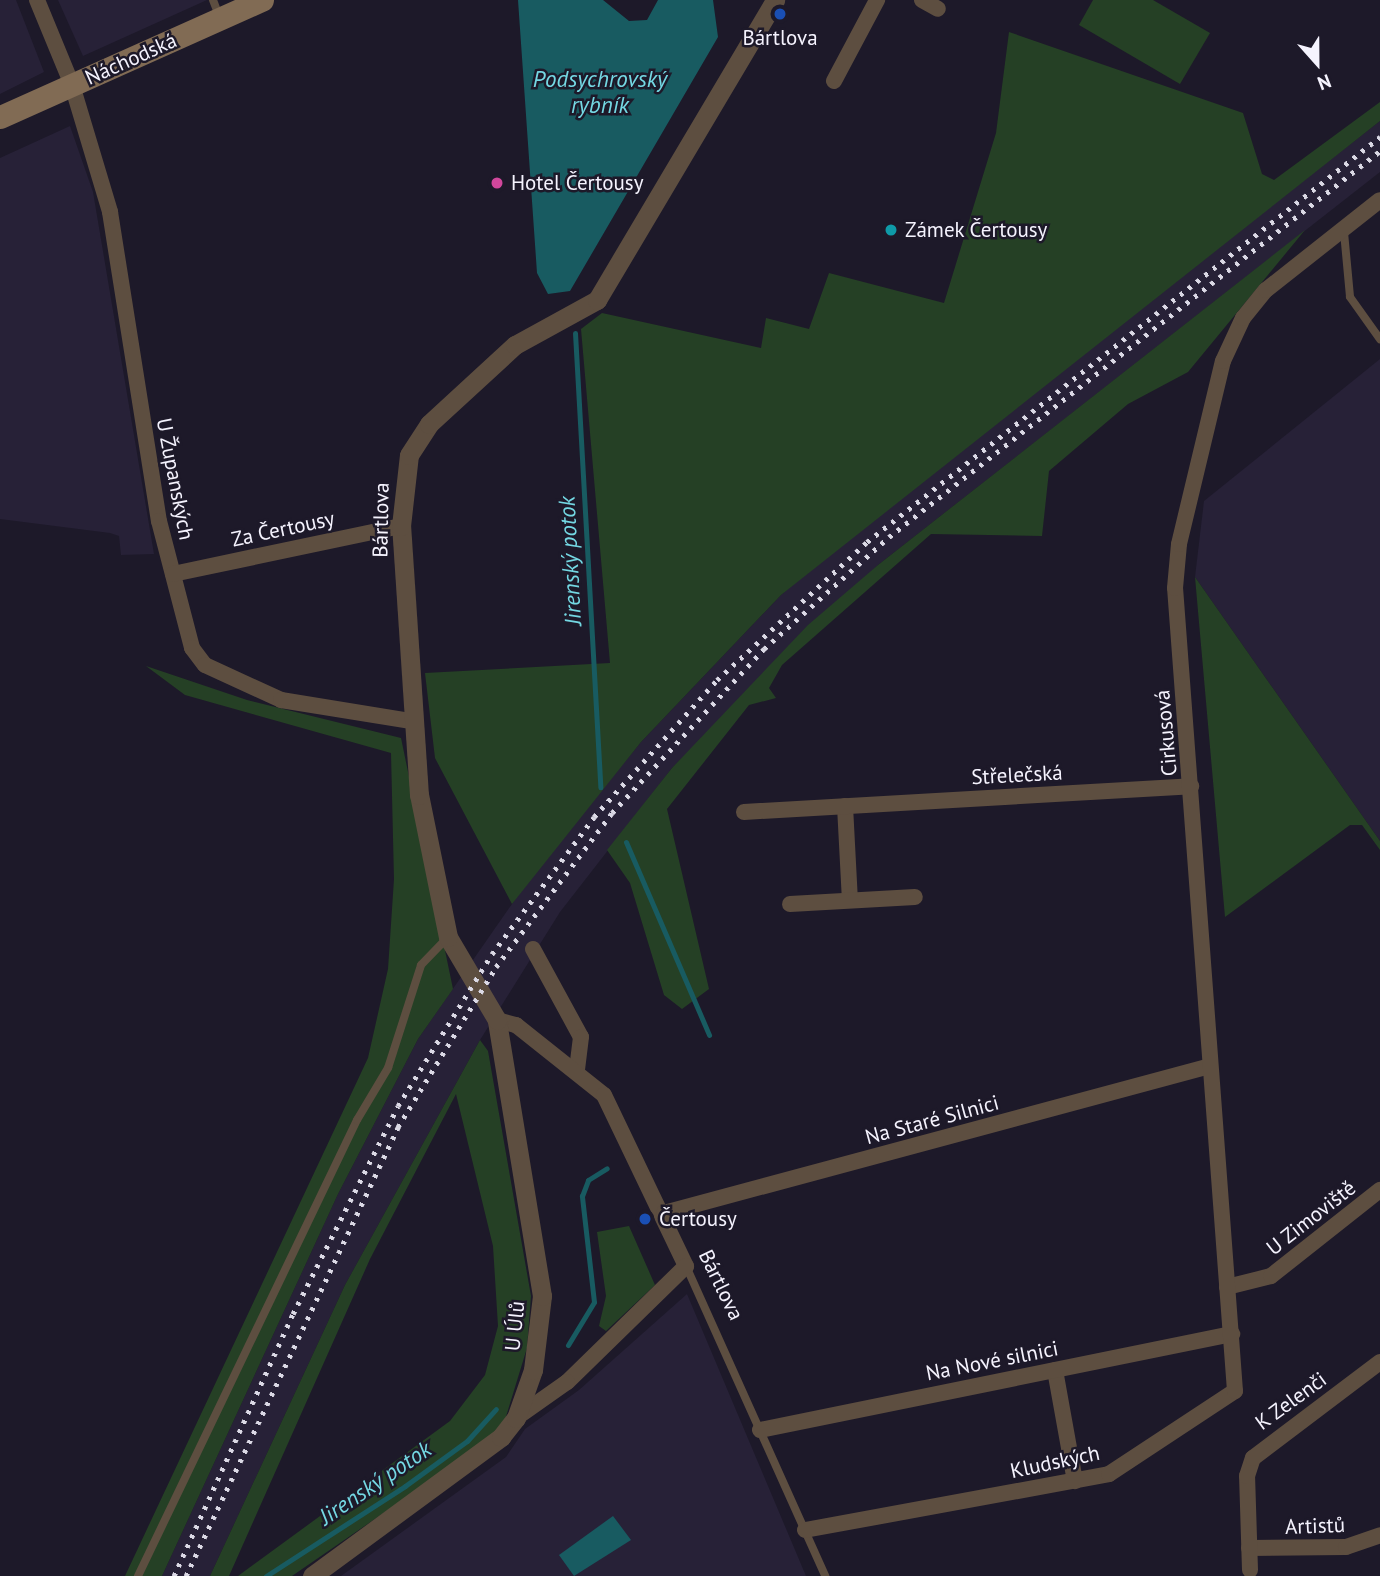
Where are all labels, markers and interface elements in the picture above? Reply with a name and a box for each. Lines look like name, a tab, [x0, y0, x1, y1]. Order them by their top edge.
marker: Bártlova	[772, 6, 788, 22]
place label: Bártlova	[742, 25, 818, 51]
street label: Náchodská	[81, 28, 181, 90]
north arrow	[1282, 28, 1352, 98]
water label: Podsychrovský rybník	[533, 65, 667, 119]
text: N	[1314, 69, 1335, 96]
place label: Hotel Čertousy	[511, 170, 643, 196]
marker: Hotel Čertousy	[489, 175, 505, 191]
place label: Zámek Čertousy	[905, 217, 1048, 243]
marker: Zámek Čertousy	[883, 222, 899, 238]
street label: U Županských	[151, 416, 199, 542]
street label: Bártlova	[368, 482, 394, 558]
water label: Jirenský potok	[553, 495, 587, 627]
street label: Za Čertousy	[229, 506, 337, 552]
street label: Cirkusová	[1150, 689, 1182, 777]
street label: Střelečská	[971, 760, 1063, 790]
street label: Na Staré Silnici	[862, 1090, 1002, 1150]
street label: U Zimoviště	[1261, 1175, 1361, 1261]
place label: Čertousy	[659, 1206, 737, 1232]
marker: Čertousy	[637, 1211, 653, 1227]
street label: Bártlova	[693, 1246, 749, 1324]
street label: U Úlů	[500, 1300, 530, 1352]
street label: Na Nové silnici	[924, 1336, 1060, 1386]
street label: K Zelenči	[1250, 1366, 1332, 1436]
water label: Jirenský potok	[313, 1435, 437, 1531]
street label: Kludských	[1008, 1440, 1102, 1484]
street label: Artistů	[1285, 1512, 1345, 1540]

